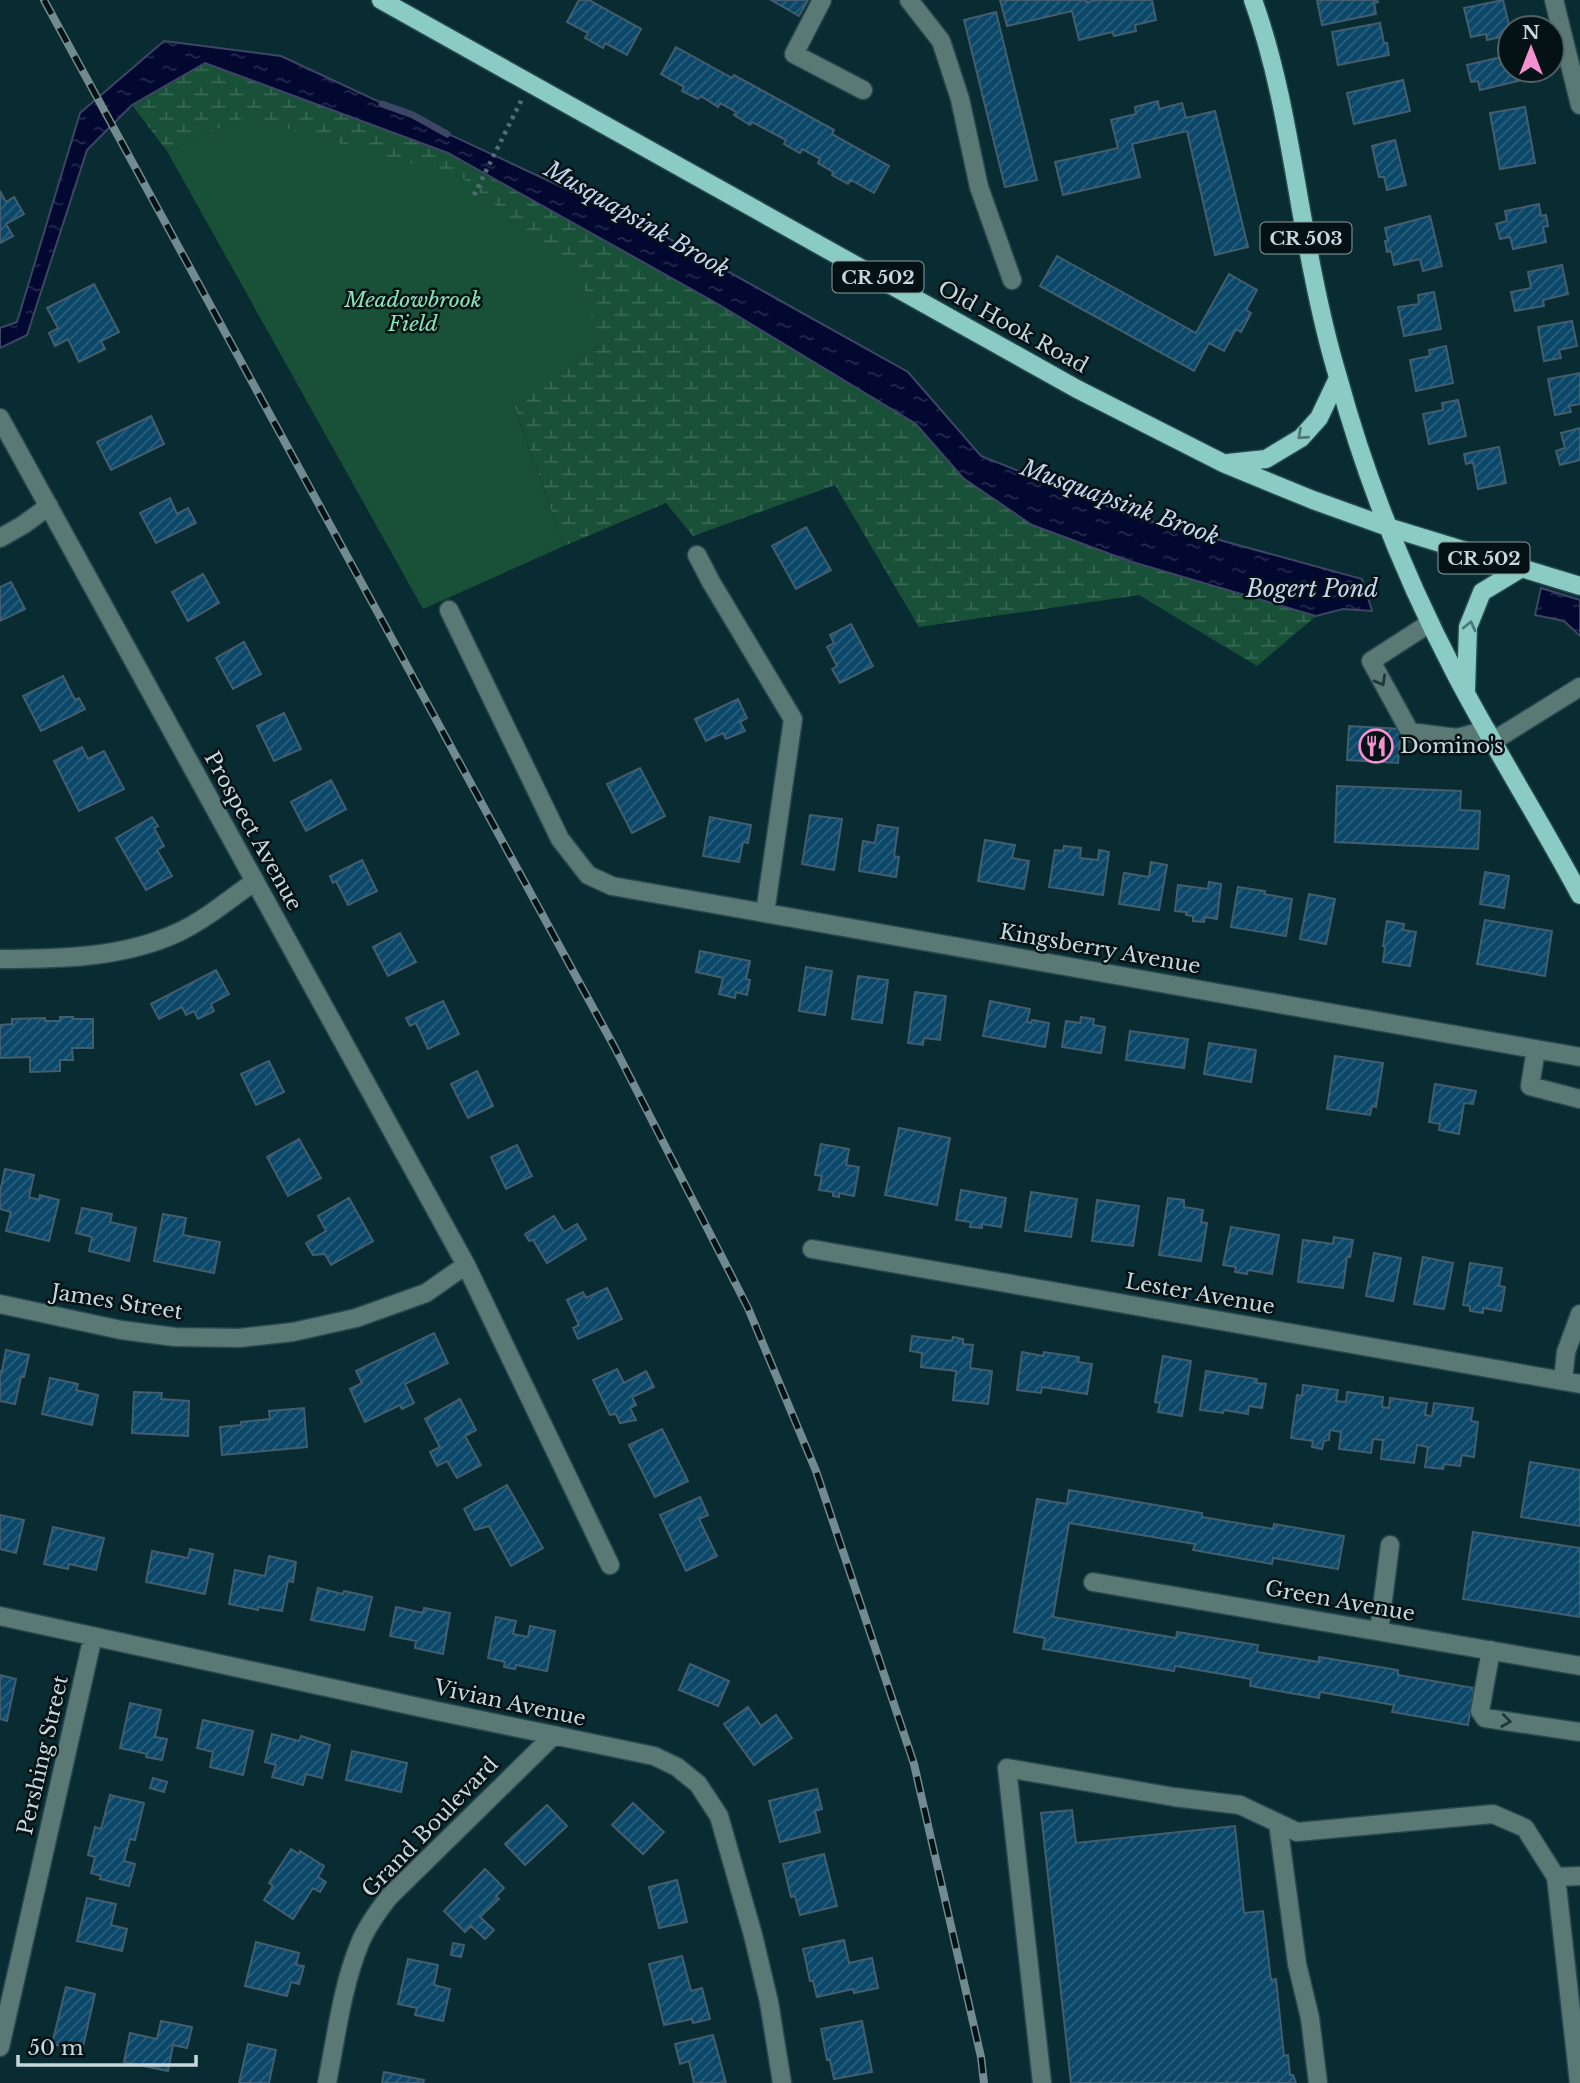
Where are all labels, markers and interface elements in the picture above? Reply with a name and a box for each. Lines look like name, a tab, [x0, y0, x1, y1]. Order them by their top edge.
north arrow	[1496, 14, 1566, 84]
text: N	[1522, 21, 1540, 44]
water label: Musquapsink Brook	[539, 154, 735, 283]
road number: CR 503	[1260, 222, 1352, 254]
road number: CR 502	[832, 262, 924, 292]
street label: Old Hook Road	[933, 275, 1093, 379]
park label: Meadowbrook Field	[344, 287, 481, 337]
one-way arrow	[1297, 427, 1310, 439]
water label: Musquapsink Brook	[1016, 453, 1223, 551]
road number: CR 502	[1438, 542, 1530, 573]
water label: Bogert Pond	[1245, 575, 1378, 603]
one-way arrow	[1462, 621, 1476, 633]
one-way arrow	[1373, 673, 1387, 686]
restaurant icon: Domino's	[1357, 727, 1395, 765]
place label: Domino's	[1400, 733, 1504, 759]
street label: Prospect Avenue	[198, 747, 308, 915]
street label: Kingsberry Avenue	[997, 918, 1203, 980]
street label: Lester Avenue	[1123, 1268, 1277, 1320]
street label: James Street	[47, 1278, 185, 1325]
street label: Green Avenue	[1263, 1575, 1417, 1627]
street label: Pershing Street	[12, 1673, 74, 1837]
street label: Vivian Avenue	[431, 1674, 588, 1732]
one-way arrow	[1501, 1714, 1512, 1729]
street label: Grand Boulevard	[356, 1751, 504, 1903]
scale bar	[18, 2024, 196, 2068]
text: 50 m	[28, 2035, 84, 2061]

